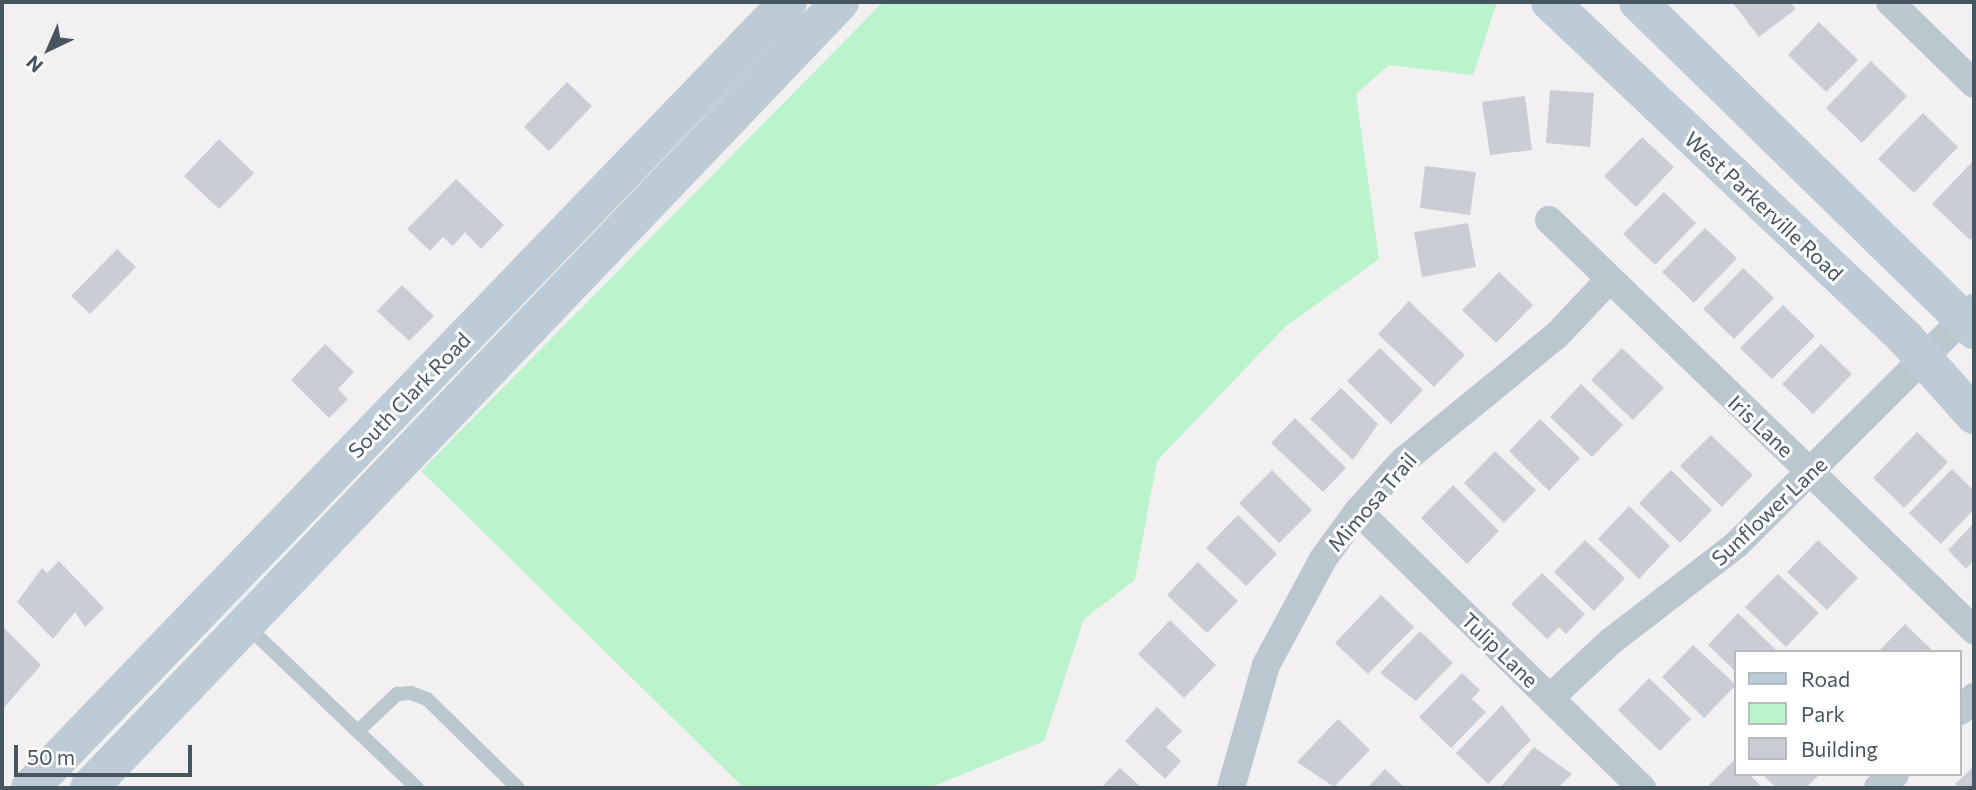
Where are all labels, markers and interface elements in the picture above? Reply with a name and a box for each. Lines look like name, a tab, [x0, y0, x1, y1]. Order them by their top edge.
north arrow	[14, 14, 84, 84]
text: N	[21, 51, 47, 78]
street label: West Parkerville Road	[1680, 126, 1848, 286]
street label: South Clark Road	[343, 327, 475, 463]
street label: Iris Lane	[1723, 390, 1799, 462]
street label: Mimosa Trail	[1322, 448, 1422, 556]
street label: Sunflower Lane	[1706, 451, 1832, 571]
street label: Tulip Lane	[1456, 607, 1544, 693]
legend	[1734, 650, 1962, 776]
text: Road	[1801, 666, 1850, 691]
text: Park	[1801, 701, 1845, 726]
scale bar	[18, 730, 196, 774]
text: Building	[1801, 736, 1878, 761]
text: 50 m	[27, 744, 75, 769]

